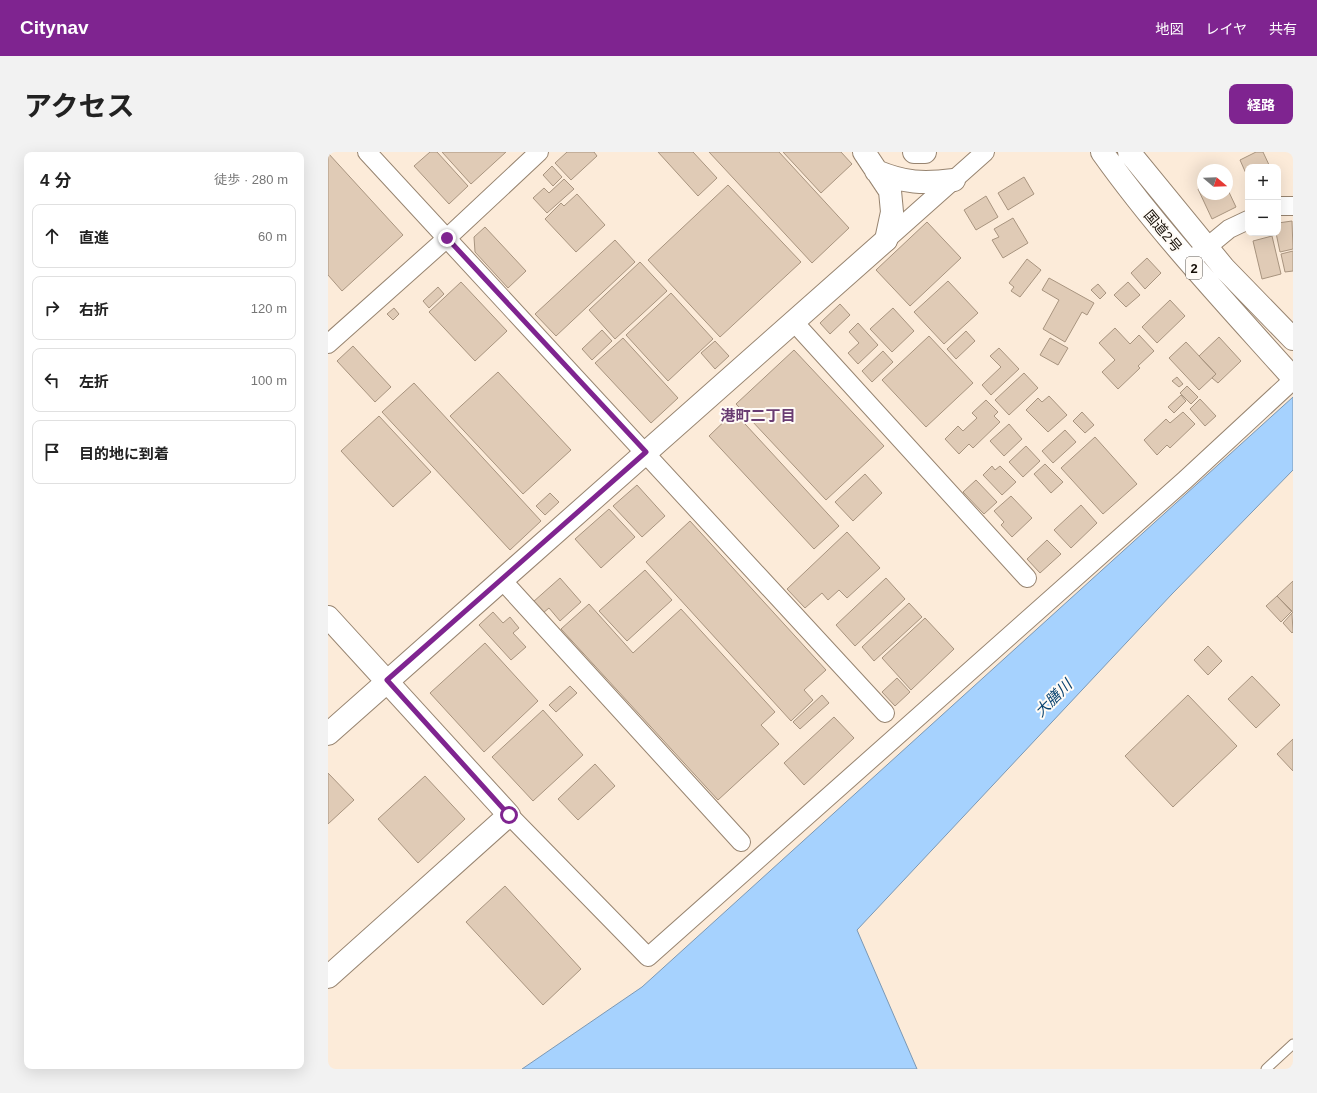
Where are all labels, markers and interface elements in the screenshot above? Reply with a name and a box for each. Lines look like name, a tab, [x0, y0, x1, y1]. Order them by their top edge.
text: Citynav	[20, 17, 89, 38]
text: 地図	[1155, 21, 1183, 37]
text: レイヤ	[1205, 21, 1247, 37]
text: 共有	[1269, 21, 1297, 37]
button: 経路	[1229, 84, 1293, 124]
text: アクセス	[24, 91, 135, 122]
north arrow	[1197, 164, 1233, 200]
map controls	[1245, 164, 1281, 236]
button: +	[1245, 164, 1281, 200]
text: 4 分	[40, 171, 71, 190]
text: 徒歩 · 280 m	[214, 172, 288, 187]
button: −	[1245, 200, 1281, 236]
street label: 国道2号	[1141, 207, 1185, 255]
icon: ahead	[41, 225, 63, 247]
text: 直進	[79, 229, 109, 246]
text: 60 m	[258, 229, 287, 244]
route end	[438, 229, 456, 247]
road number: 2	[1186, 257, 1202, 279]
icon: right	[41, 297, 63, 319]
text: 右折	[79, 301, 109, 318]
text: 120 m	[251, 301, 287, 316]
icon: left	[41, 369, 63, 391]
text: 左折	[79, 373, 109, 390]
text: 100 m	[251, 373, 287, 388]
district label: 港町二丁目	[720, 407, 796, 424]
icon: arrive	[41, 441, 63, 463]
text: 目的地に到着	[79, 445, 169, 462]
water label: 大膳川	[1031, 675, 1076, 720]
route start	[500, 806, 518, 824]

